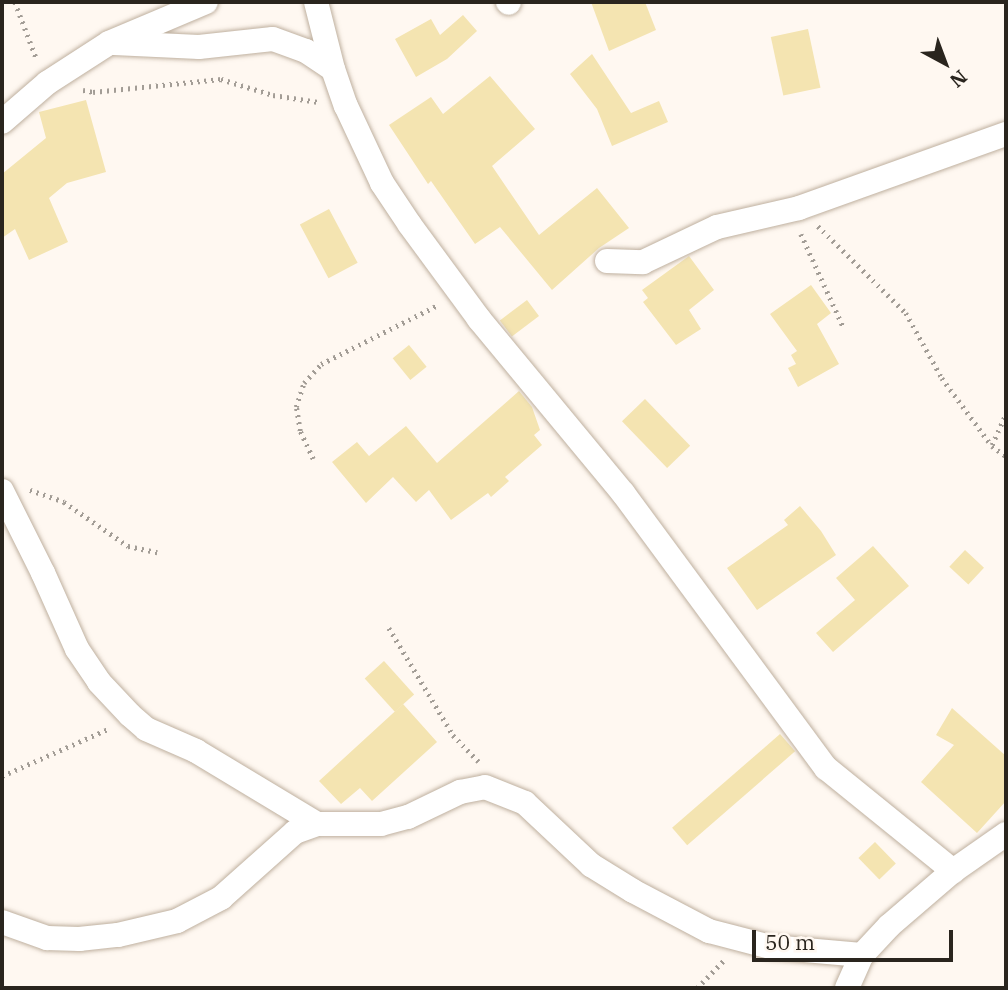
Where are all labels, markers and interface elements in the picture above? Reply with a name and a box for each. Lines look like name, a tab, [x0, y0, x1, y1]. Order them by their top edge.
north arrow	[910, 28, 980, 98]
text: N	[945, 65, 972, 93]
scale bar	[756, 916, 957, 960]
text: 50 m	[765, 928, 815, 956]

